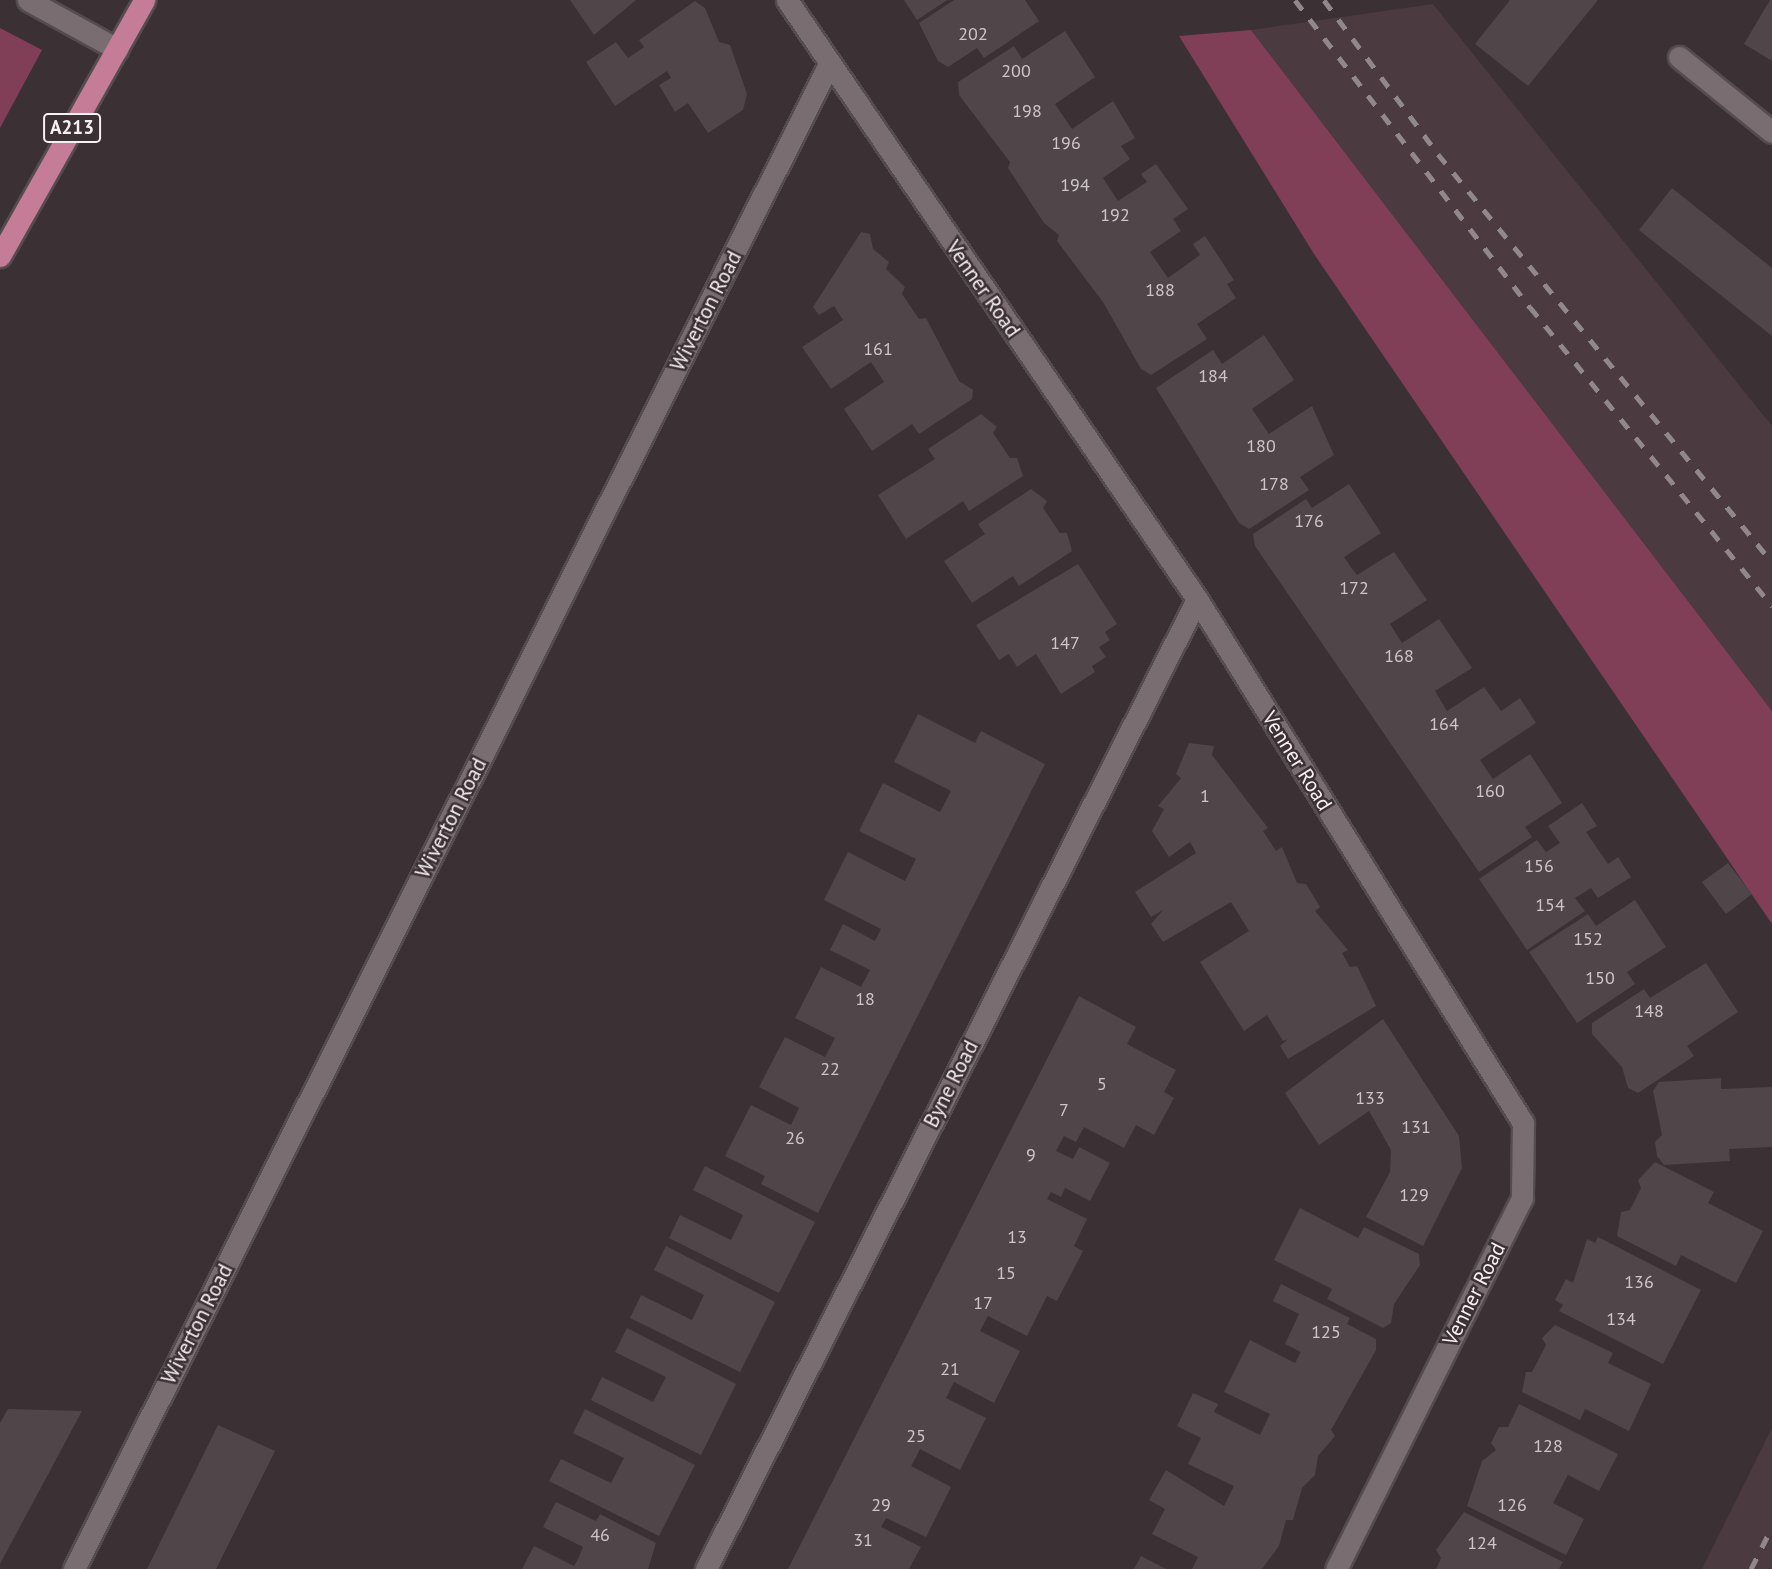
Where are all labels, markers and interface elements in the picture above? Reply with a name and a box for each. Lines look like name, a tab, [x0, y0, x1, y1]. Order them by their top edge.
house number: 202	[958, 23, 988, 45]
house number: 200	[1001, 60, 1031, 82]
house number: 198	[1012, 100, 1042, 122]
road number: A213	[42, 112, 102, 144]
house number: 196	[1051, 132, 1081, 154]
house number: 194	[1060, 174, 1090, 196]
house number: 192	[1100, 204, 1130, 226]
street label: Venner Road	[940, 236, 1026, 342]
street label: Wiverton Road	[665, 247, 747, 375]
house number: 188	[1145, 279, 1175, 301]
house number: 161	[863, 338, 893, 360]
house number: 184	[1198, 365, 1228, 387]
house number: 180	[1246, 435, 1276, 457]
house number: 178	[1259, 473, 1289, 495]
house number: 176	[1294, 510, 1324, 532]
house number: 172	[1339, 577, 1369, 599]
house number: 147	[1050, 632, 1080, 654]
house number: 168	[1384, 645, 1414, 667]
street label: Venner Road	[1257, 707, 1337, 815]
house number: 164	[1429, 713, 1459, 735]
street label: Wiverton Road	[410, 754, 492, 882]
house number: 160	[1475, 780, 1505, 802]
house number: 1	[1200, 785, 1210, 807]
house number: 156	[1524, 855, 1554, 877]
house number: 154	[1535, 894, 1565, 916]
house number: 152	[1573, 928, 1603, 950]
house number: 150	[1585, 967, 1615, 989]
house number: 18	[855, 988, 875, 1010]
house number: 148	[1634, 1000, 1664, 1022]
street label: Byne Road	[918, 1036, 984, 1132]
house number: 22	[820, 1058, 840, 1080]
house number: 5	[1097, 1073, 1107, 1095]
house number: 133	[1355, 1087, 1385, 1109]
house number: 7	[1059, 1099, 1069, 1121]
house number: 131	[1401, 1116, 1431, 1138]
house number: 26	[785, 1127, 805, 1149]
house number: 9	[1026, 1144, 1036, 1166]
house number: 129	[1399, 1184, 1429, 1206]
house number: 13	[1007, 1226, 1027, 1248]
street label: Venner Road	[1437, 1238, 1511, 1350]
street label: Wiverton Road	[156, 1260, 238, 1388]
house number: 15	[996, 1262, 1016, 1284]
house number: 136	[1624, 1271, 1654, 1293]
house number: 17	[973, 1292, 993, 1314]
house number: 134	[1606, 1308, 1636, 1330]
house number: 125	[1311, 1321, 1341, 1343]
house number: 21	[940, 1358, 960, 1380]
house number: 25	[906, 1425, 926, 1447]
house number: 128	[1533, 1435, 1563, 1457]
house number: 29	[871, 1494, 891, 1516]
house number: 126	[1497, 1494, 1527, 1516]
house number: 46	[590, 1524, 610, 1546]
house number: 31	[853, 1529, 873, 1551]
house number: 124	[1467, 1532, 1497, 1554]

